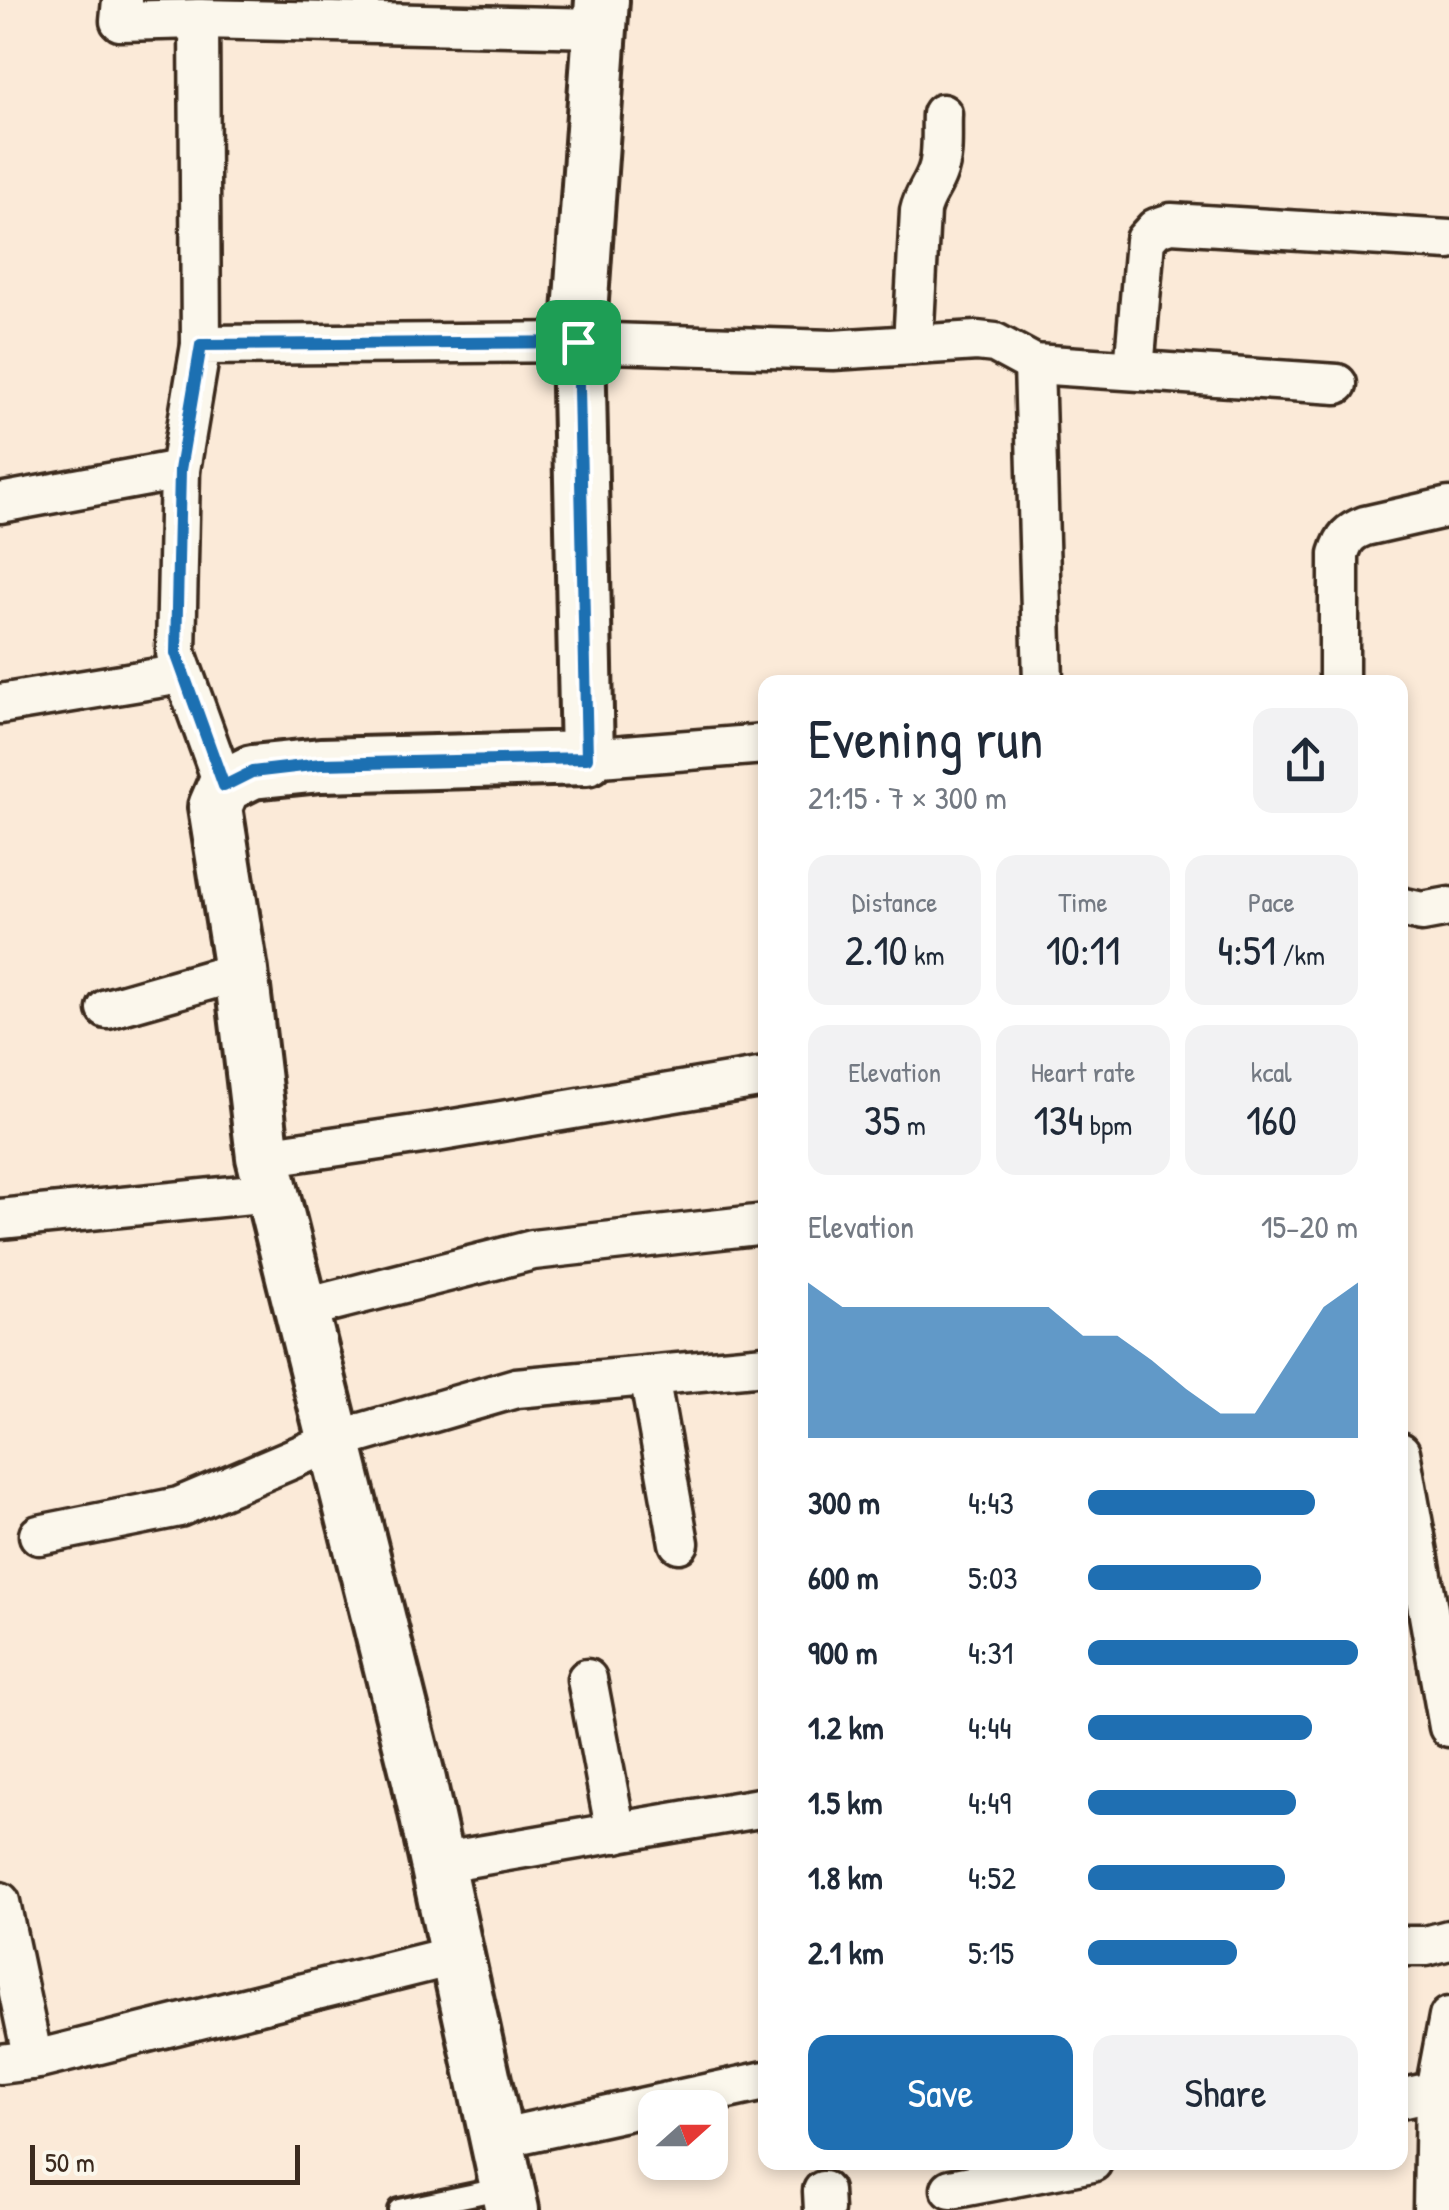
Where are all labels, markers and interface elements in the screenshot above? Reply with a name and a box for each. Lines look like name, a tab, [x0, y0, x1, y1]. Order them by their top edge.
pin	[536, 300, 621, 385]
icon: arrive	[551, 315, 606, 370]
text: Evening run	[808, 701, 1043, 775]
button: share	[1253, 708, 1358, 813]
text: 21:15 · 7 × 300 m	[808, 776, 1007, 819]
text: Distance	[852, 883, 937, 921]
text: Time	[1058, 883, 1108, 921]
text: Pace	[1248, 883, 1295, 921]
text: 2.10	[845, 921, 907, 978]
text: 10:11	[1046, 921, 1120, 978]
text: 4:51	[1218, 921, 1276, 978]
text: km	[907, 936, 945, 974]
text: /km	[1276, 936, 1325, 974]
text: Elevation	[848, 1053, 941, 1091]
text: Heart rate	[1031, 1053, 1135, 1091]
text: kcal	[1251, 1053, 1292, 1091]
text: 35	[864, 1091, 900, 1148]
text: 134	[1034, 1091, 1083, 1148]
text: 160	[1246, 1091, 1297, 1148]
text: m	[900, 1106, 926, 1144]
text: bpm	[1083, 1106, 1132, 1144]
text: Elevation	[808, 1205, 914, 1248]
text: 15–20 m	[1261, 1205, 1358, 1248]
text: 300 m	[808, 1481, 880, 1524]
text: 4:43	[968, 1481, 1014, 1524]
text: 600 m	[808, 1556, 879, 1599]
text: 5:03	[968, 1556, 1018, 1599]
text: 900 m	[808, 1631, 878, 1674]
text: 4:31	[968, 1631, 1013, 1674]
text: 1.2 km	[808, 1706, 884, 1749]
text: 4:44	[968, 1706, 1011, 1749]
text: 1.5 km	[808, 1781, 882, 1824]
text: 4:49	[968, 1781, 1011, 1824]
text: 1.8 km	[808, 1856, 883, 1899]
text: 4:52	[968, 1856, 1016, 1899]
text: 2.1 km	[808, 1931, 884, 1974]
text: 5:15	[968, 1931, 1014, 1974]
button: Save	[808, 2035, 1073, 2150]
button: Share	[1093, 2035, 1358, 2150]
north arrow	[638, 2090, 728, 2180]
map controls	[638, 2090, 728, 2180]
scale bar	[30, 2140, 300, 2184]
text: 50 m	[45, 2143, 95, 2181]

